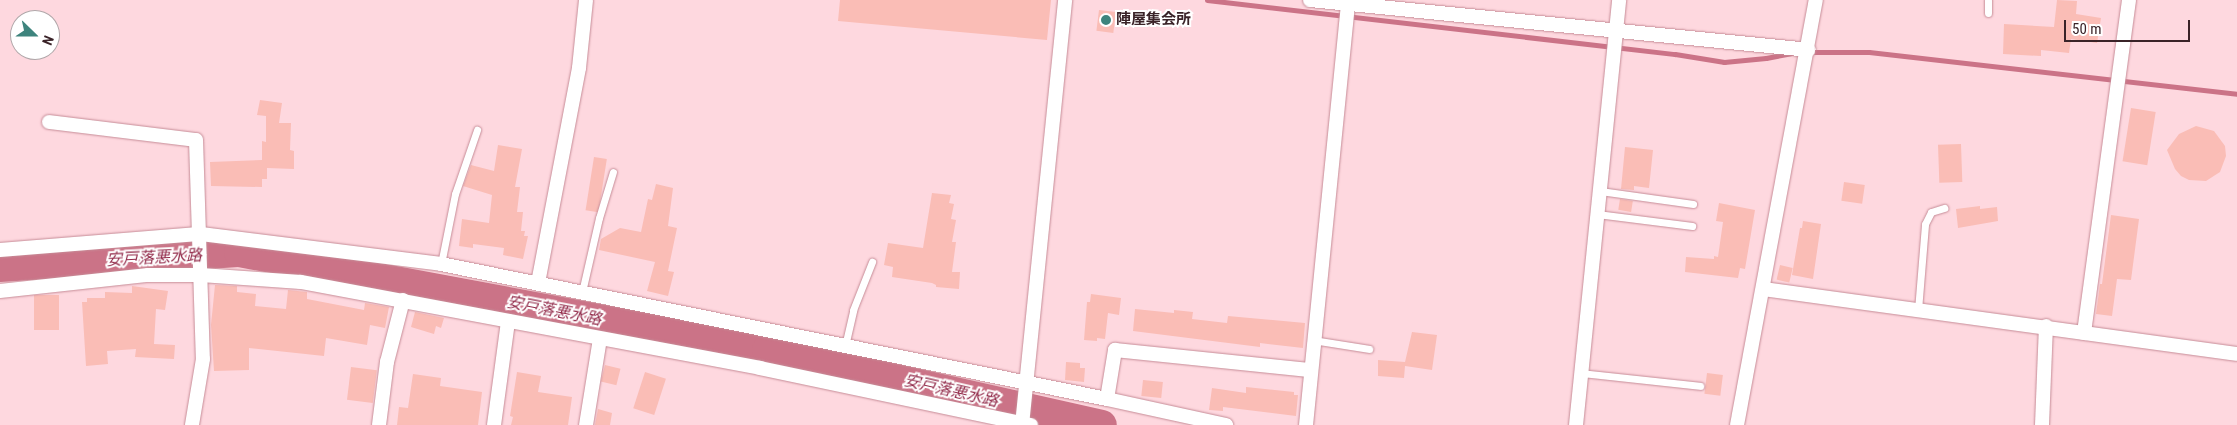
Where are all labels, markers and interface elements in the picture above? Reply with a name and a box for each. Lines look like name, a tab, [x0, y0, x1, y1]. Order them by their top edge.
north arrow	[10, 10, 60, 60]
scale bar	[2067, 10, 2193, 42]
place label: 陣屋集会所	[1116, 11, 1191, 29]
marker: 陣屋集会所	[1100, 14, 1112, 26]
text: 50 m	[2072, 20, 2102, 38]
text: N	[39, 33, 57, 47]
water label: 安戸落悪水路	[106, 246, 202, 270]
water label: 安戸落悪水路	[505, 292, 603, 330]
water label: 安戸落悪水路	[902, 371, 1000, 411]

